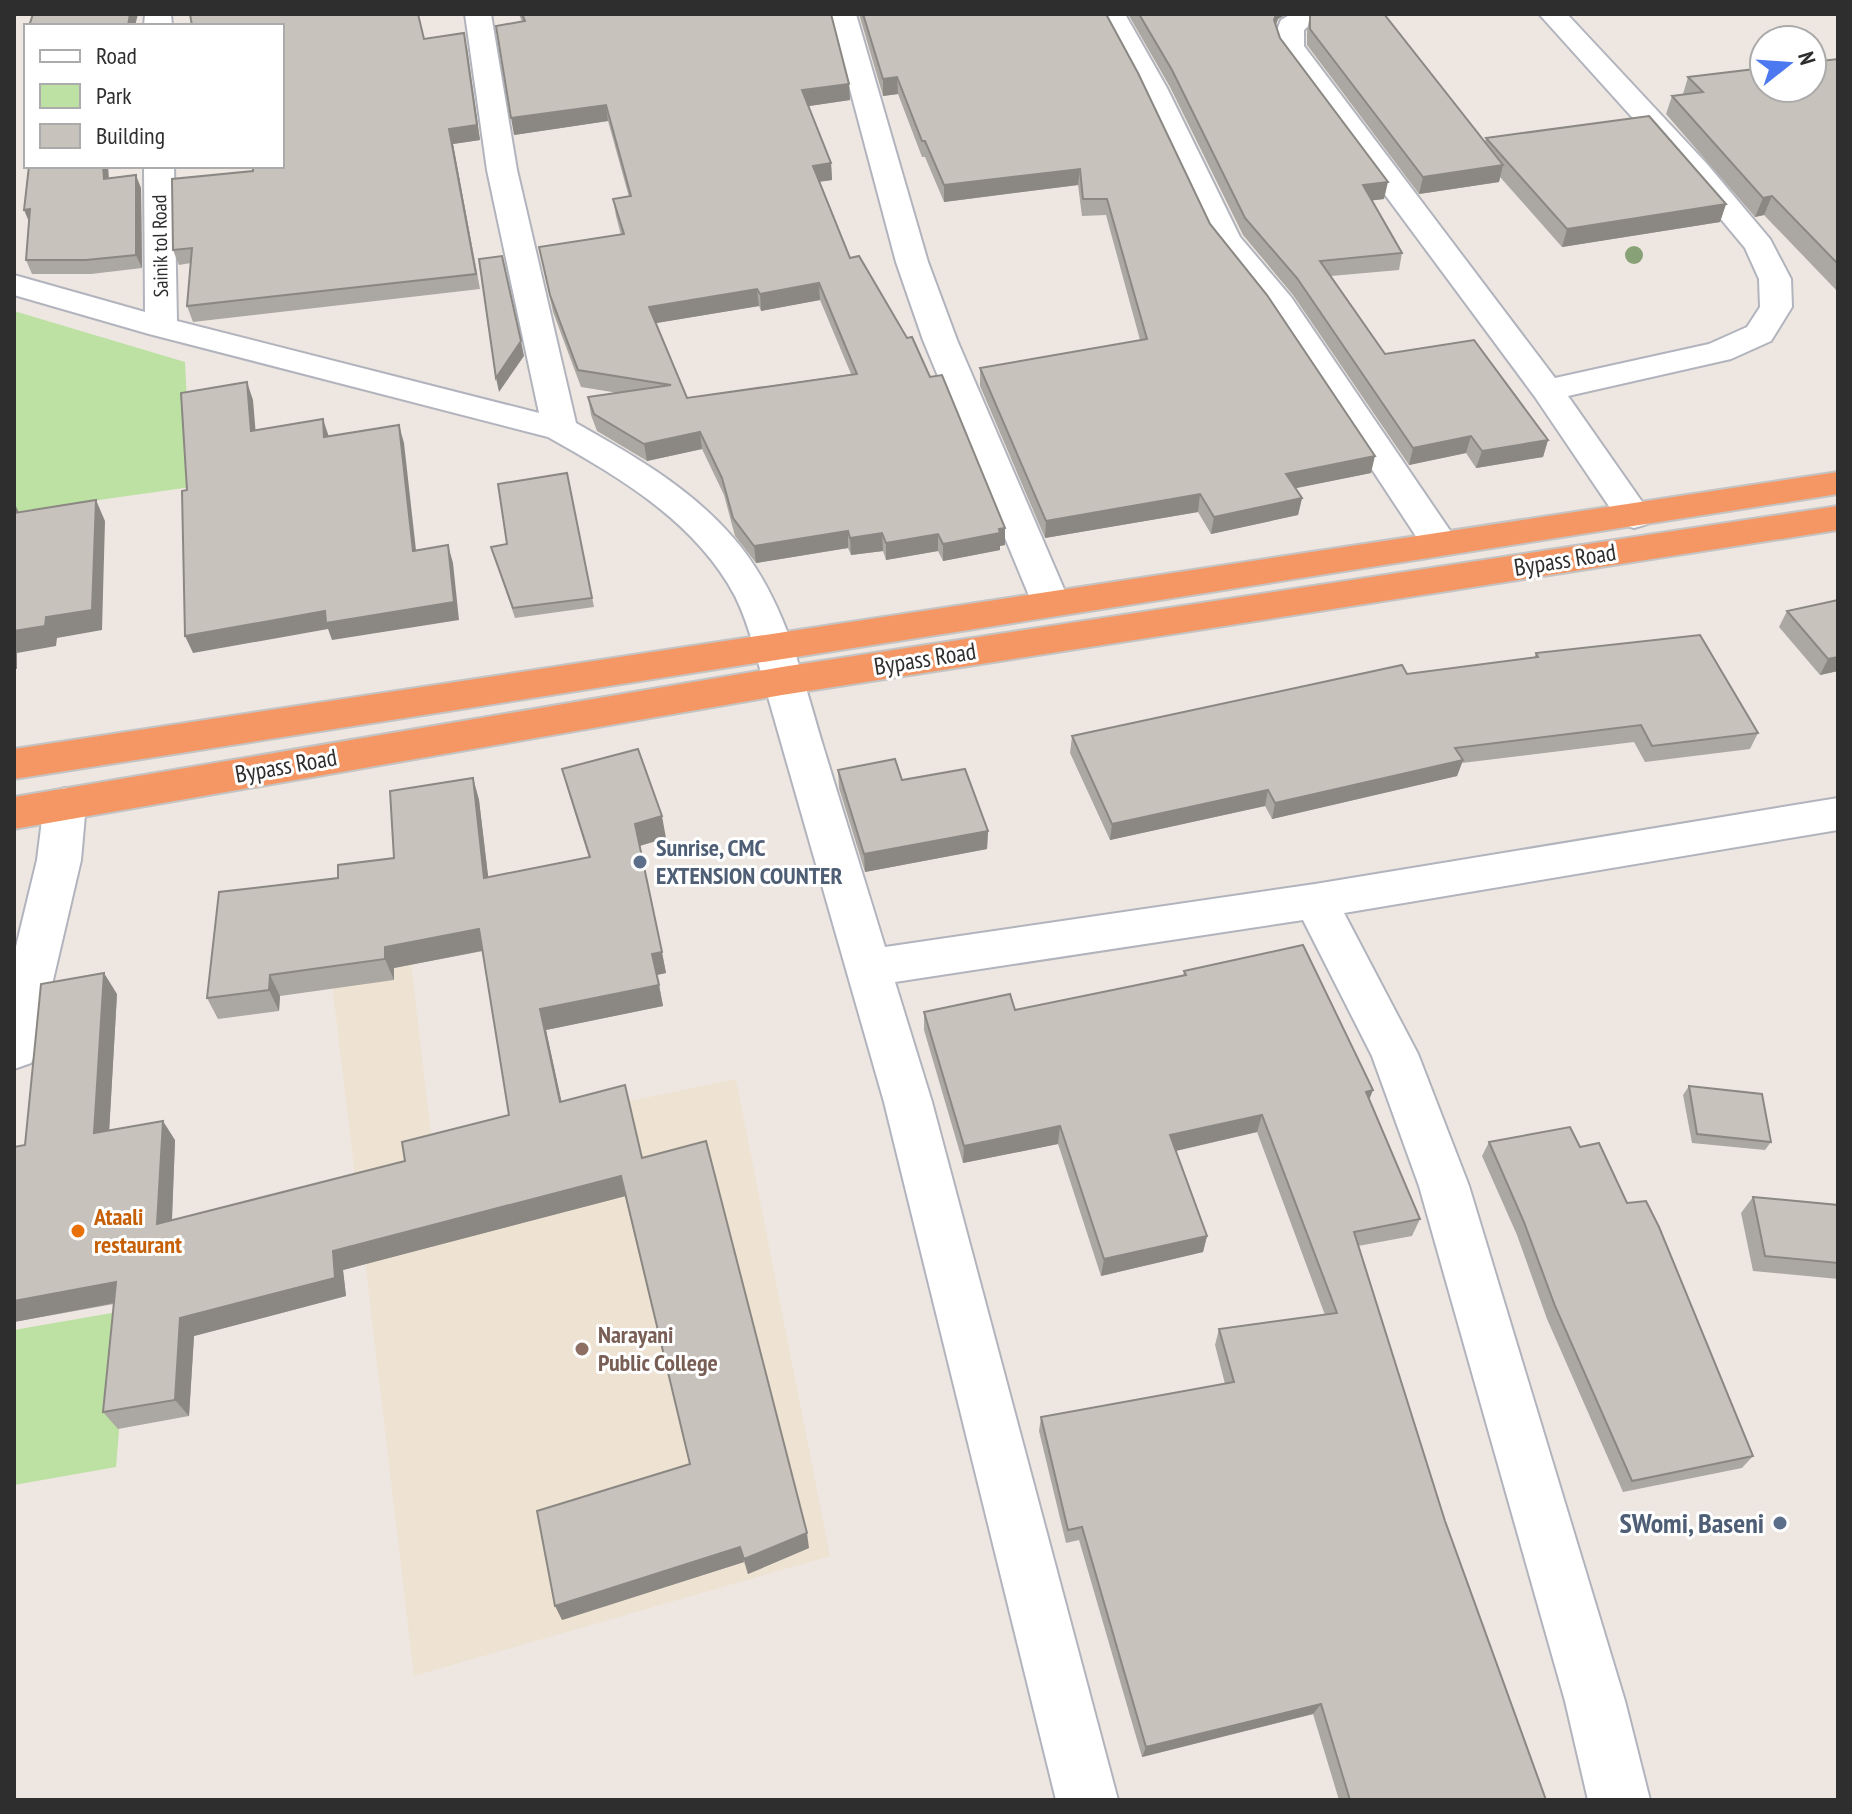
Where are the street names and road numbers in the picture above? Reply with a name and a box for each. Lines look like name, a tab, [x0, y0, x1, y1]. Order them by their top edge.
street label: Sainik tol Road	[146, 195, 174, 297]
street label: Bypass Road	[1512, 536, 1618, 583]
street label: Bypass Road	[872, 635, 978, 682]
street label: Bypass Road	[233, 741, 339, 790]

